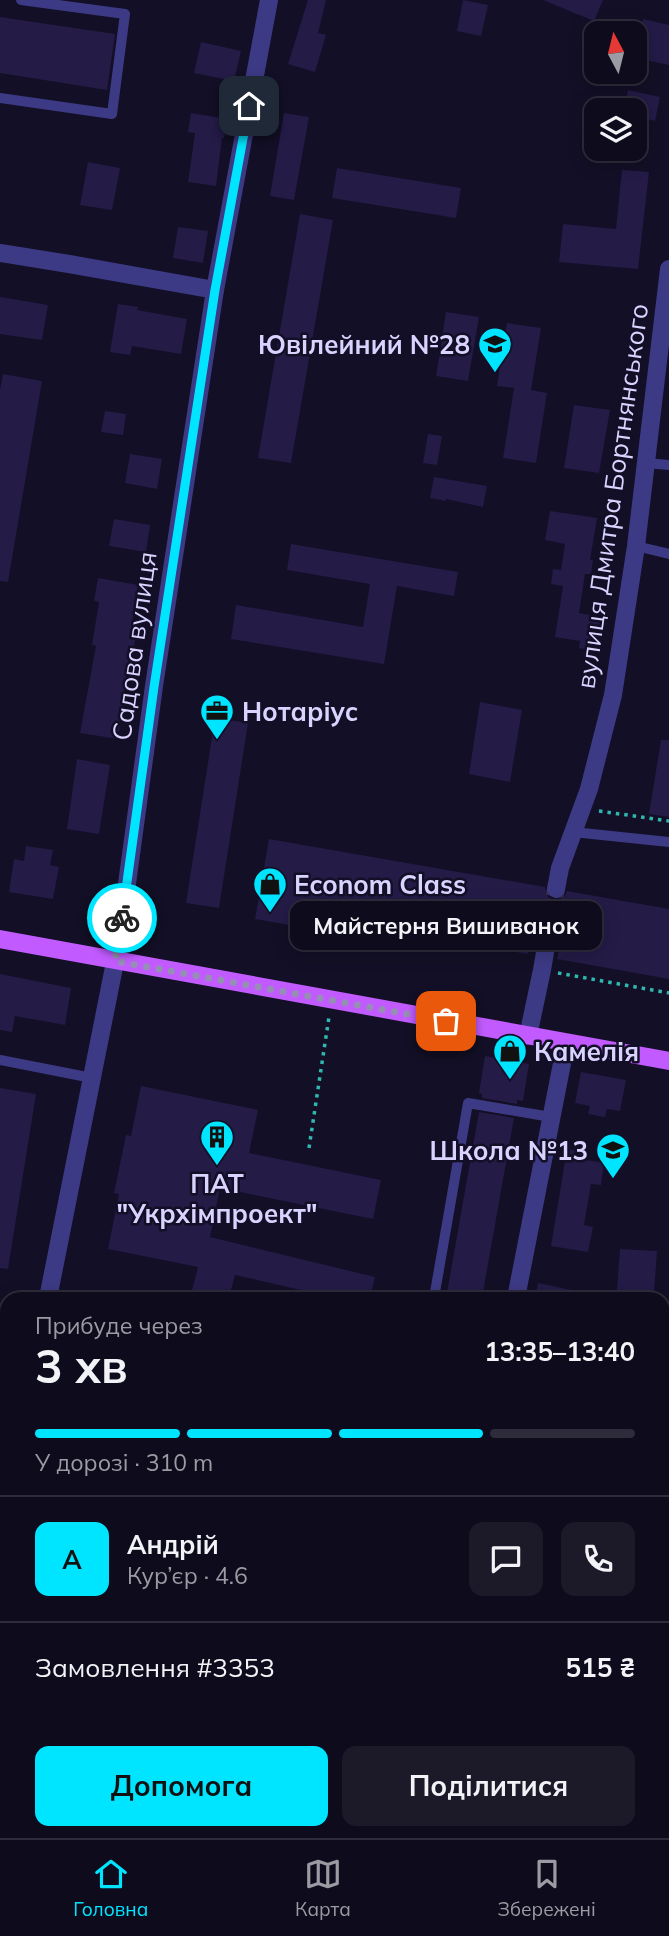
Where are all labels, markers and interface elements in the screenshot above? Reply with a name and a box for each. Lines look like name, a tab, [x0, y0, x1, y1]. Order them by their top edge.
north arrow	[584, 21, 648, 84]
map controls	[584, 21, 647, 161]
pin	[219, 76, 279, 136]
icon: home	[230, 87, 268, 125]
button: layers	[584, 98, 647, 161]
street label: вулиця Дмитра Бортнянського	[569, 301, 655, 691]
school or university icon: Ювілейний №28	[476, 325, 514, 374]
place label: Ювілейний №28	[258, 328, 470, 361]
street label: Садова вулиця	[104, 550, 164, 742]
office icon: Нотаріус	[198, 692, 236, 741]
place label: Нотаріус	[242, 695, 358, 728]
shop icon: Econom Class	[251, 865, 289, 914]
place label: Econom Class	[294, 868, 466, 901]
courier	[87, 883, 157, 953]
icon: bike	[103, 899, 141, 937]
callout: Майстерня Вишиванок	[290, 902, 602, 951]
text: Майстерня Вишиванок	[313, 911, 579, 940]
pin	[416, 991, 476, 1051]
icon: bag	[427, 1002, 465, 1040]
shop icon: Камелія	[491, 1032, 529, 1081]
place label: Камелія	[534, 1035, 639, 1068]
building icon: ПАТ "Укрхімпроект"	[198, 1118, 236, 1167]
school or university icon: Школа №13	[594, 1131, 632, 1180]
place label: Школа №13	[430, 1134, 588, 1167]
place label: ПАТ "Укрхімпроект"	[117, 1167, 317, 1230]
text: Прибуде через	[35, 1311, 203, 1340]
text: 13:35–13:40	[484, 1335, 635, 1368]
text: 3 хв	[35, 1337, 128, 1395]
text: У дорозі · 310 m	[35, 1448, 213, 1477]
button: chat	[469, 1522, 543, 1596]
button: phone	[561, 1522, 635, 1596]
text: Андрій	[127, 1528, 219, 1561]
text: А	[62, 1543, 82, 1576]
text: Кур’єр · 4.6	[127, 1561, 248, 1590]
text: Замовлення #3353	[35, 1651, 275, 1684]
text: 515 ₴	[565, 1651, 635, 1684]
button: Допомога	[35, 1746, 328, 1826]
button: Поділитися	[342, 1746, 635, 1826]
tab: Головна	[73, 1855, 148, 1921]
tab: Карта	[295, 1855, 351, 1921]
tab: Збережені	[498, 1855, 596, 1921]

